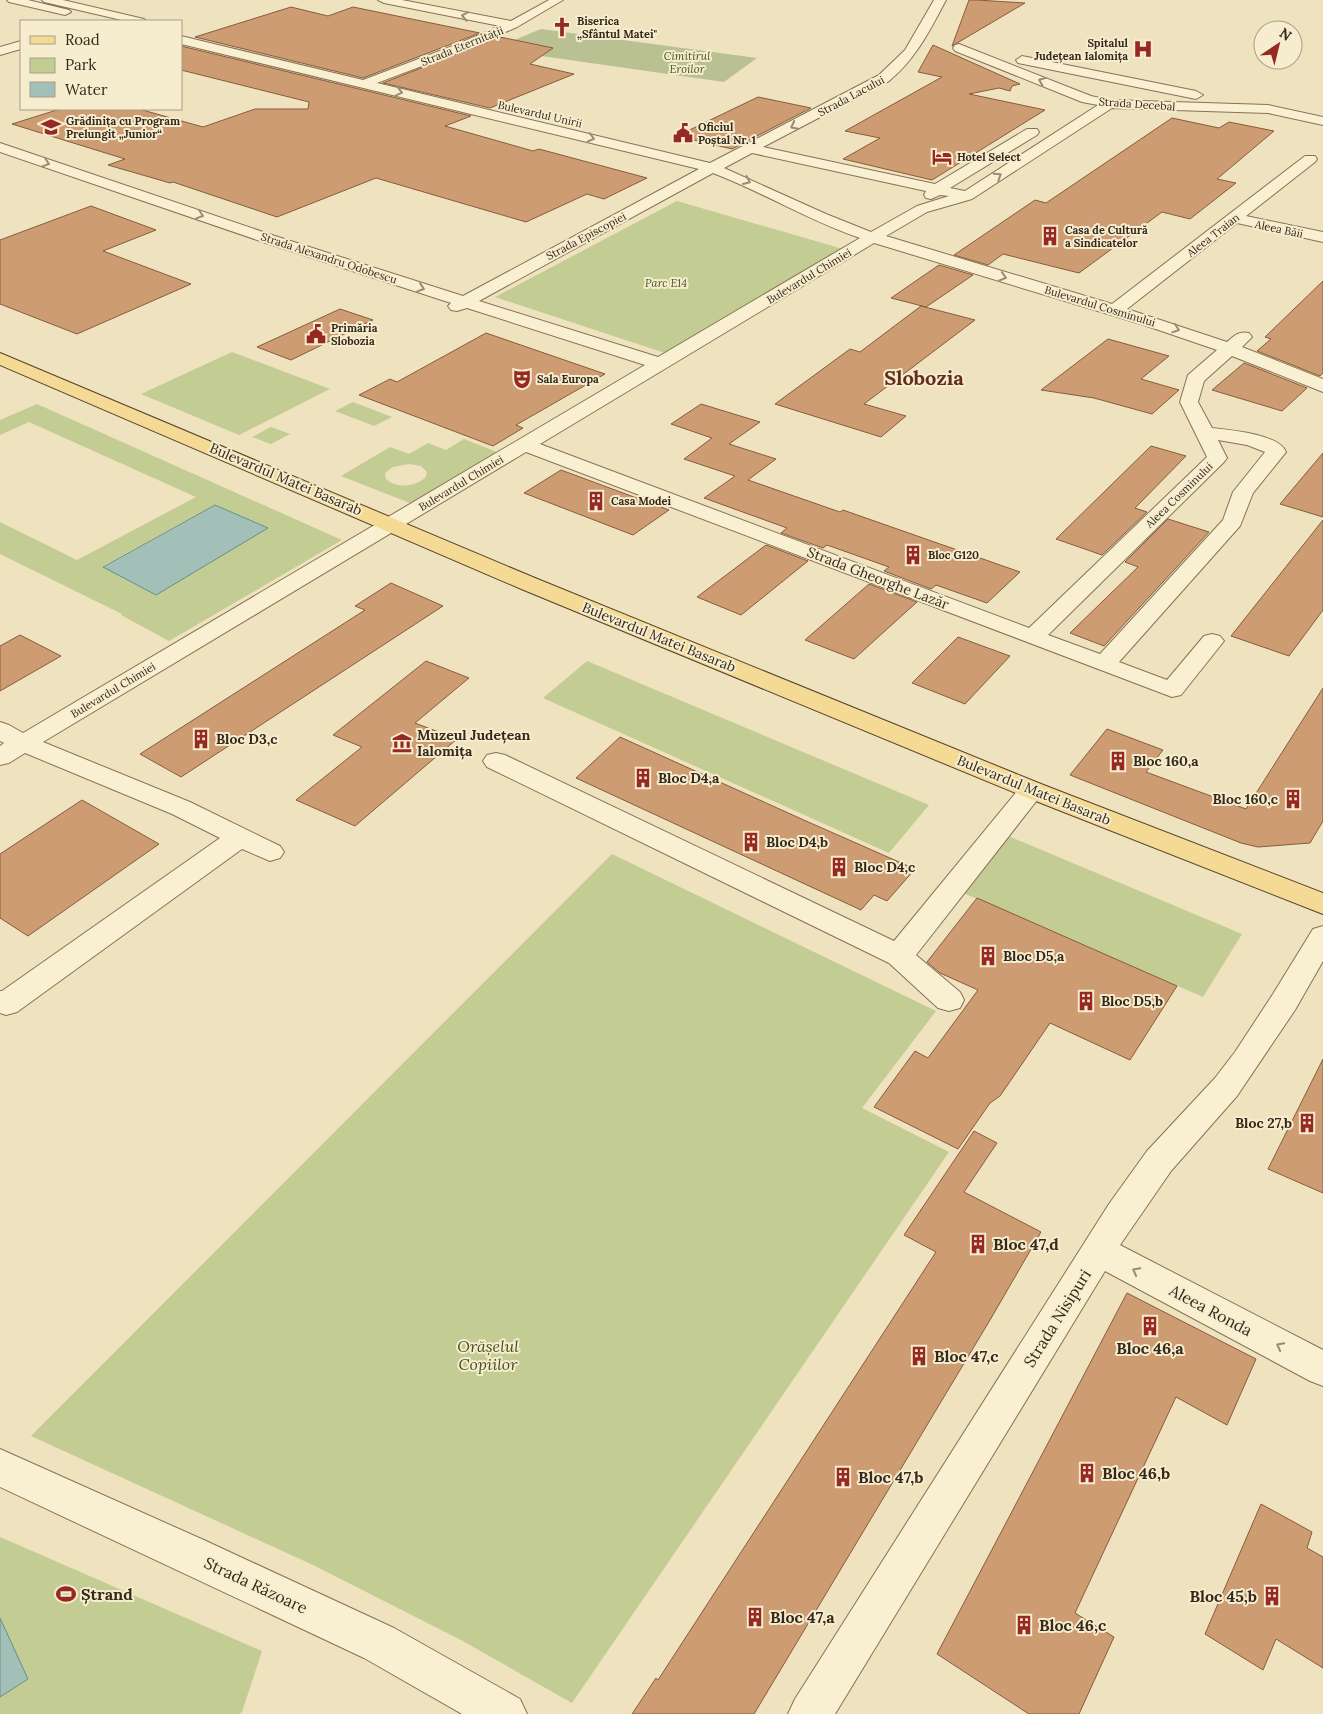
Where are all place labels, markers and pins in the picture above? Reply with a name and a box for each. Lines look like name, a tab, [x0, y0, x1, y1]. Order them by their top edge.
place label: Biserica „Sfântul Matei"	[577, 14, 658, 41]
church icon: Biserica „Sfântul Matei"	[551, 16, 573, 38]
place label: Spitalul Județean Ialomița	[1034, 36, 1129, 64]
hospital icon: Spitalul Județean Ialomița	[1132, 38, 1154, 60]
place label: Grădinița cu Program Prelungit „Junior“	[66, 114, 180, 141]
school or university icon: Grădinița cu Program Prelungit „Junior“	[40, 116, 62, 138]
place label: Oficiul Poștal Nr. 1	[698, 120, 757, 148]
public building icon: Oficiul Poștal Nr. 1	[672, 122, 694, 144]
hotel icon: Hotel Select	[931, 146, 953, 168]
place label: Hotel Select	[957, 150, 1021, 164]
place label: Casa de Cultură a Sindicatelor	[1065, 223, 1148, 250]
building icon: Casa de Cultură a Sindicatelor	[1039, 225, 1061, 247]
place label: Primăria Slobozia	[331, 321, 378, 348]
public building icon: Primăria Slobozia	[305, 323, 327, 345]
theatre icon: Sala Europa	[511, 368, 533, 390]
place label: Sala Europa	[537, 372, 599, 386]
building icon: Casa Modei	[585, 490, 607, 512]
place label: Casa Modei	[611, 494, 671, 508]
building icon: Bloc G120	[902, 544, 924, 566]
place label: Bloc G120	[928, 548, 979, 562]
place label: Muzeul Județean Ialomița	[417, 726, 531, 760]
building icon: Bloc D3,c	[190, 728, 212, 750]
place label: Bloc D3,c	[216, 730, 278, 748]
museum icon: Muzeul Județean Ialomița	[391, 732, 413, 754]
building icon: Bloc 160,a	[1107, 750, 1129, 772]
place label: Bloc 160,a	[1133, 752, 1199, 770]
building icon: Bloc D4,a	[632, 767, 654, 789]
place label: Bloc D4,a	[658, 769, 720, 787]
building icon: Bloc 160,c	[1282, 788, 1304, 810]
place label: Bloc 160,c	[1213, 790, 1279, 808]
building icon: Bloc D4,b	[740, 831, 762, 853]
place label: Bloc D4,b	[766, 833, 828, 851]
building icon: Bloc D4,c	[828, 856, 850, 878]
place label: Bloc D4,c	[854, 858, 916, 876]
building icon: Bloc D5,a	[977, 945, 999, 967]
place label: Bloc D5,a	[1003, 947, 1065, 965]
building icon: Bloc D5,b	[1075, 990, 1097, 1012]
place label: Bloc D5,b	[1101, 992, 1163, 1010]
building icon: Bloc 27,b	[1296, 1112, 1318, 1134]
place label: Bloc 27,b	[1235, 1114, 1292, 1132]
building icon: Bloc 47,d	[967, 1233, 989, 1255]
place label: Bloc 47,d	[993, 1234, 1059, 1254]
building icon: Bloc 46,a	[1139, 1315, 1161, 1337]
place label: Bloc 46,a	[1116, 1338, 1184, 1358]
building icon: Bloc 47,c	[908, 1345, 930, 1367]
place label: Bloc 47,c	[934, 1346, 999, 1366]
building icon: Bloc 46,b	[1076, 1462, 1098, 1484]
place label: Bloc 46,b	[1102, 1463, 1170, 1483]
building icon: Bloc 47,b	[832, 1466, 854, 1488]
place label: Bloc 47,b	[858, 1467, 923, 1487]
sports icon: Ștrand	[55, 1583, 77, 1605]
place label: Ștrand	[81, 1584, 133, 1605]
building icon: Bloc 45,b	[1261, 1585, 1283, 1607]
place label: Bloc 45,b	[1189, 1586, 1257, 1606]
building icon: Bloc 47,a	[744, 1606, 766, 1628]
place label: Bloc 47,a	[770, 1607, 835, 1627]
building icon: Bloc 46,c	[1013, 1614, 1035, 1636]
place label: Bloc 46,c	[1039, 1615, 1107, 1635]

